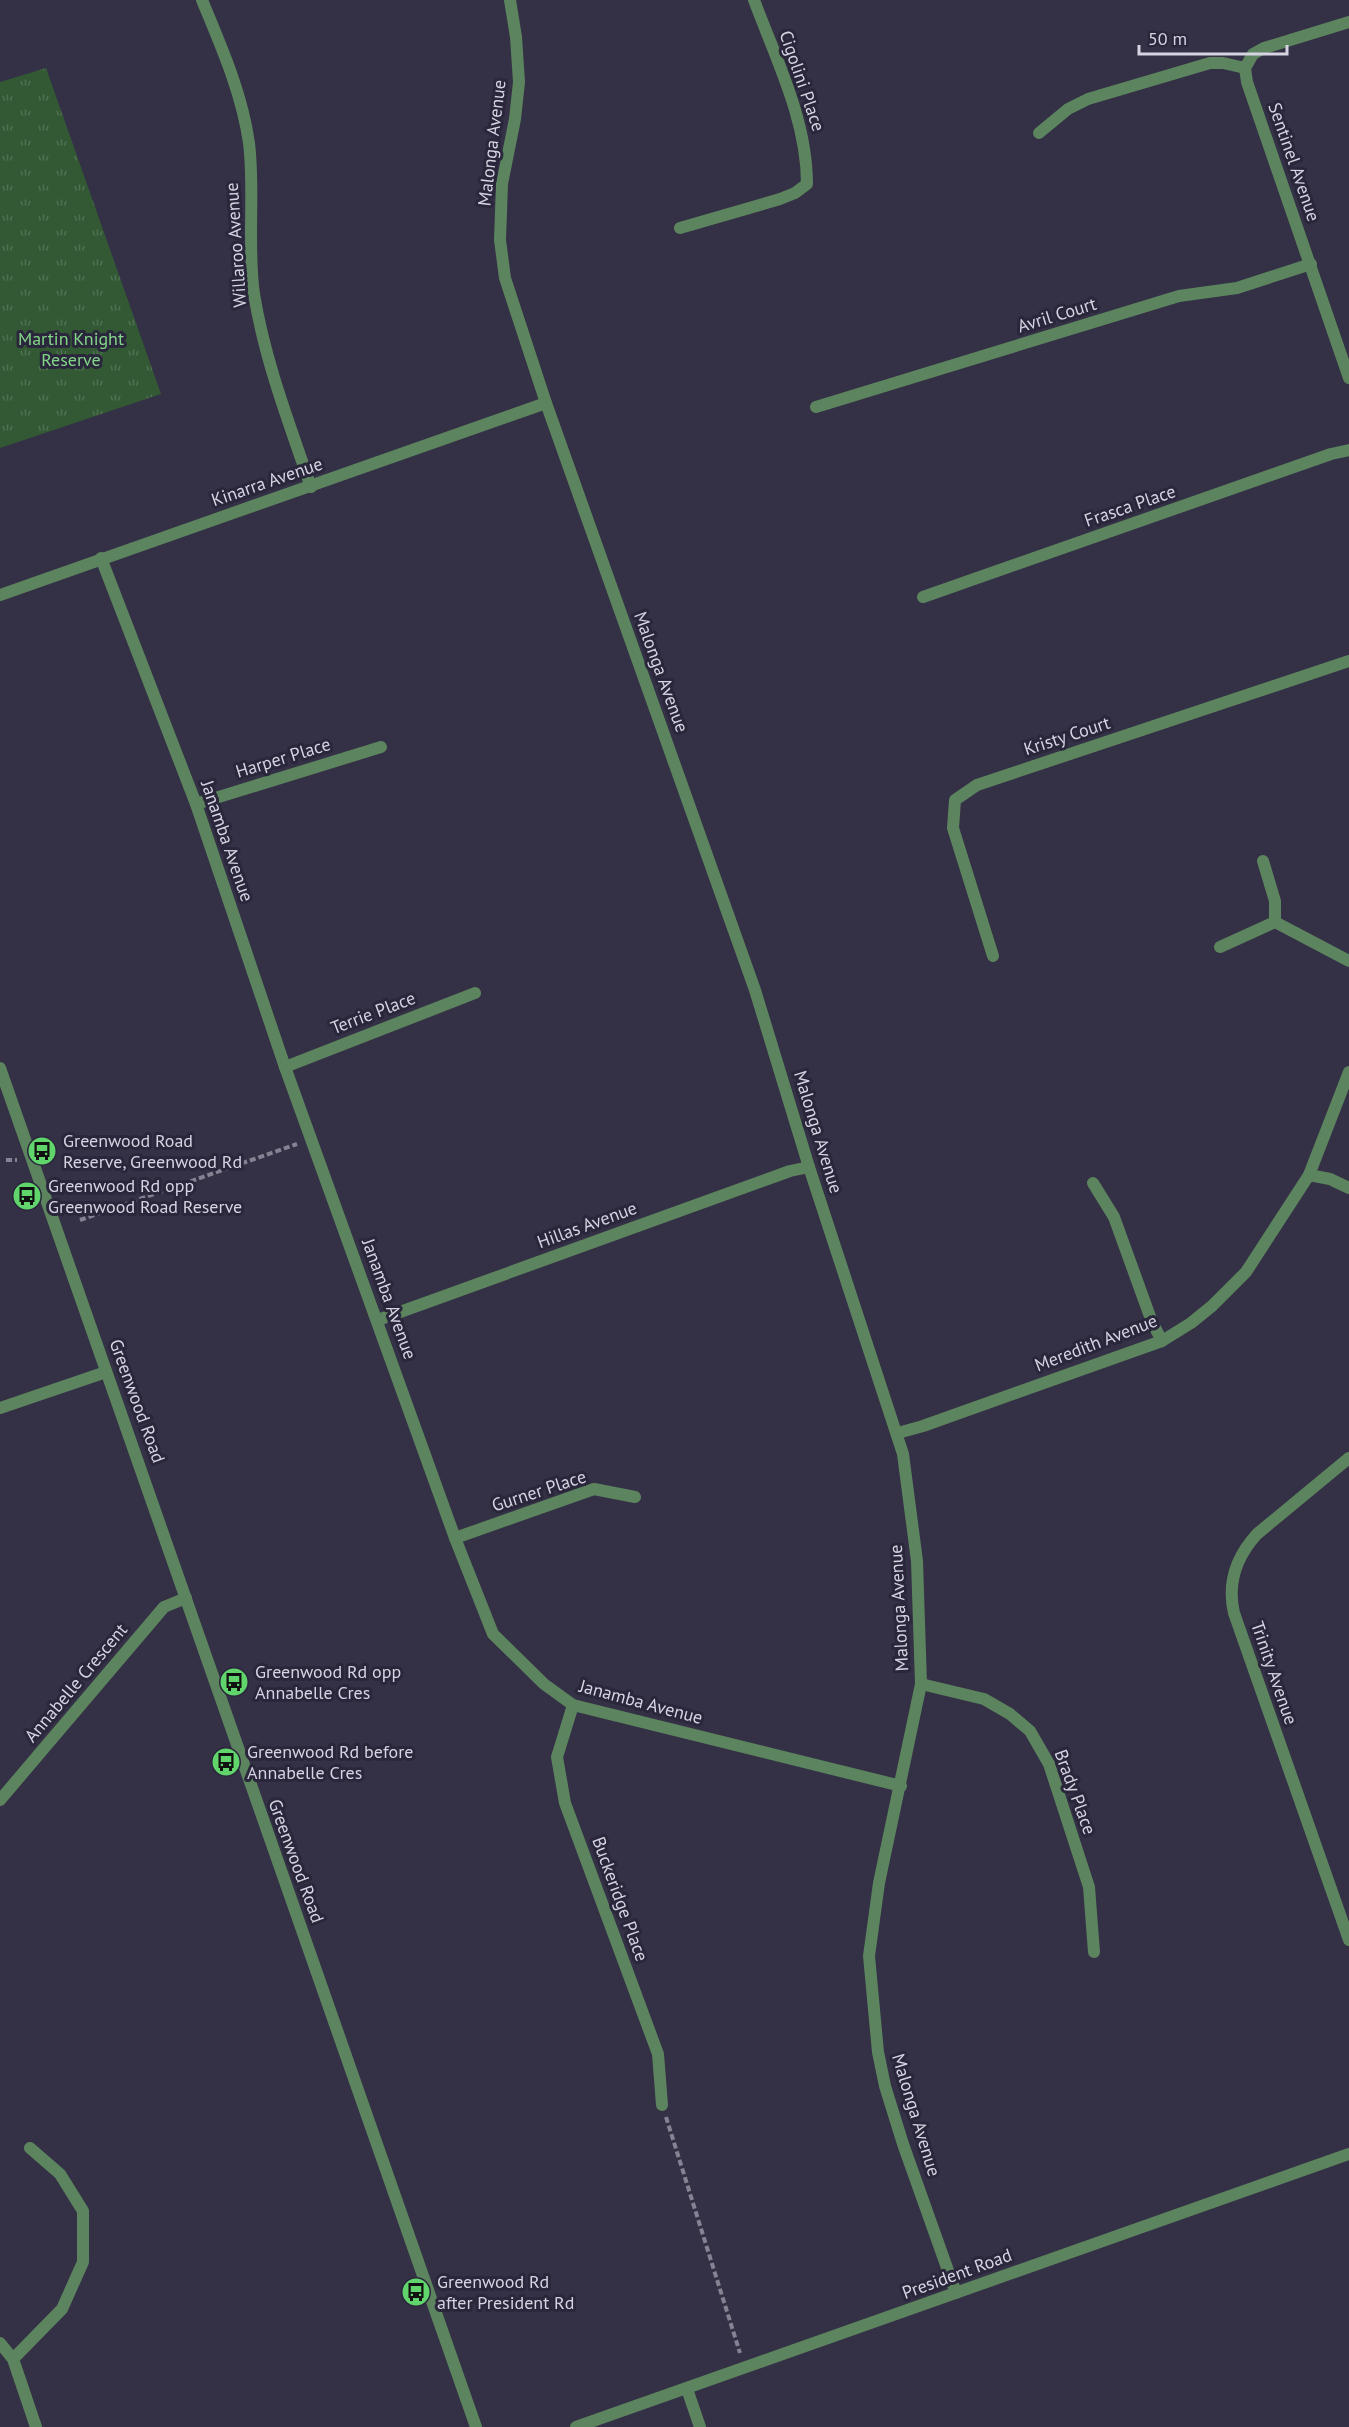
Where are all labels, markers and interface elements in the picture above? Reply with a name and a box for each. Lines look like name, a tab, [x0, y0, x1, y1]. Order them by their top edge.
scale bar	[1139, 18, 1288, 56]
street label: Cigolini Place	[774, 27, 830, 134]
text: 50 m	[1148, 27, 1187, 50]
street label: Malonga Avenue	[472, 79, 511, 207]
street label: Sentinel Avenue	[1263, 99, 1326, 224]
street label: Willaroo Avenue	[220, 182, 251, 308]
street label: Avril Court	[1015, 292, 1099, 337]
park label: Martin Knight Reserve	[18, 327, 124, 371]
street label: Kinarra Avenue	[208, 452, 326, 511]
street label: Frasca Place	[1081, 479, 1178, 532]
street label: Malonga Avenue	[629, 608, 694, 735]
street label: Kristy Court	[1021, 711, 1113, 760]
street label: Harper Place	[233, 732, 333, 783]
street label: Janamba Avenue	[196, 776, 259, 904]
street label: Terrie Place	[327, 986, 418, 1039]
street label: Malonga Avenue	[789, 1068, 848, 1196]
place label: Greenwood Road Reserve, Greenwood Rd	[63, 1129, 242, 1173]
bus stop icon: Greenwood Road Reserve, Greenwood Rd	[26, 1135, 58, 1167]
place label: Greenwood Rd opp Greenwood Road Reserve	[48, 1174, 242, 1218]
bus stop icon: Greenwood Rd opp Greenwood Road Reserve	[11, 1180, 43, 1212]
street label: Hillas Avenue	[534, 1196, 640, 1253]
street label: Janamba Avenue	[357, 1234, 422, 1362]
street label: Meredith Avenue	[1031, 1309, 1160, 1376]
street label: Greenwood Road	[104, 1336, 171, 1466]
street label: Gurner Place	[489, 1464, 589, 1517]
street label: Malonga Avenue	[884, 1544, 913, 1672]
street label: Trinity Avenue	[1246, 1618, 1303, 1728]
street label: Annabelle Crescent	[19, 1619, 132, 1747]
place label: Greenwood Rd opp Annabelle Cres	[255, 1660, 401, 1704]
bus stop icon: Greenwood Rd opp Annabelle Cres	[218, 1666, 250, 1698]
street label: Janamba Avenue	[576, 1674, 705, 1729]
place label: Greenwood Rd before Annabelle Cres	[247, 1740, 413, 1784]
bus stop icon: Greenwood Rd before Annabelle Cres	[210, 1746, 242, 1778]
street label: Brady Place	[1049, 1746, 1101, 1838]
street label: Greenwood Road	[263, 1796, 330, 1926]
street label: Buckeridge Place	[587, 1833, 654, 1964]
street label: Malonga Avenue	[887, 2051, 946, 2179]
street label: President Road	[899, 2243, 1015, 2304]
place label: Greenwood Rd after President Rd	[437, 2270, 574, 2314]
bus stop icon: Greenwood Rd after President Rd	[400, 2276, 432, 2308]

